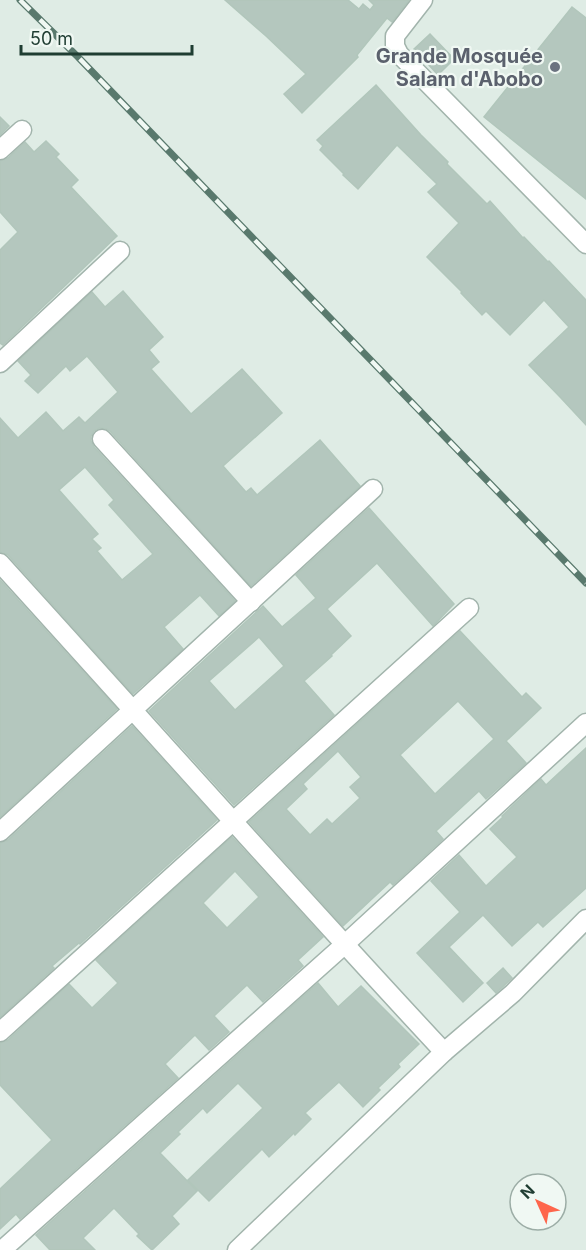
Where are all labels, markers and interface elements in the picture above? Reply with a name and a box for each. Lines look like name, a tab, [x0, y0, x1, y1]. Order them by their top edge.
scale bar	[21, 18, 192, 56]
text: 50 m	[30, 28, 73, 49]
place label: Grande Mosquée Salam d'Abobo	[376, 44, 543, 91]
marker: Grande Mosquée Salam d'Abobo	[548, 60, 562, 74]
north arrow	[508, 1172, 568, 1232]
text: N	[516, 1180, 539, 1203]

